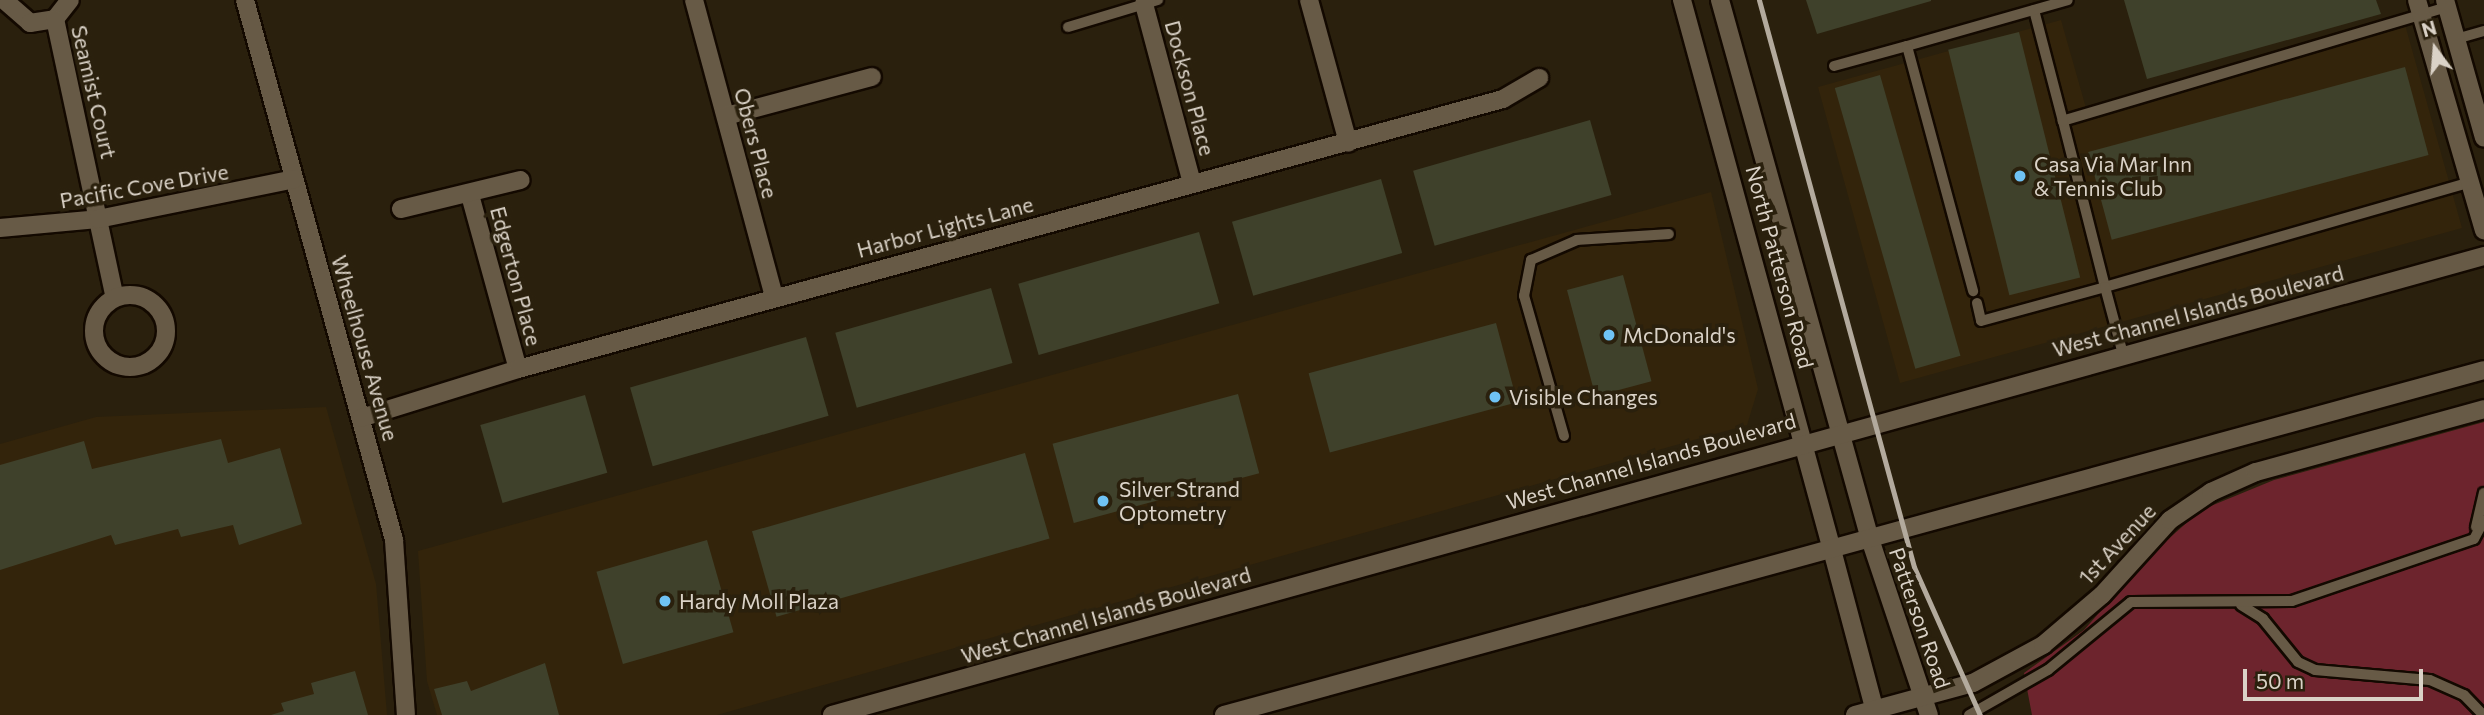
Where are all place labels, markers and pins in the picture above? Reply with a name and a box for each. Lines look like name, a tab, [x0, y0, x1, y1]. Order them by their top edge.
place label: Casa Via Mar Inn & Tennis Club	[2034, 151, 2192, 201]
marker: Casa Via Mar Inn & Tennis Club	[2012, 168, 2028, 184]
place label: McDonald's	[1623, 322, 1736, 348]
marker: McDonald's	[1601, 327, 1617, 343]
place label: Visible Changes	[1509, 384, 1658, 410]
marker: Visible Changes	[1487, 389, 1503, 405]
place label: Silver Strand Optometry	[1119, 476, 1240, 526]
marker: Silver Strand Optometry	[1093, 491, 1113, 511]
place label: Hardy Moll Plaza	[679, 588, 839, 614]
marker: Hardy Moll Plaza	[657, 593, 673, 609]

